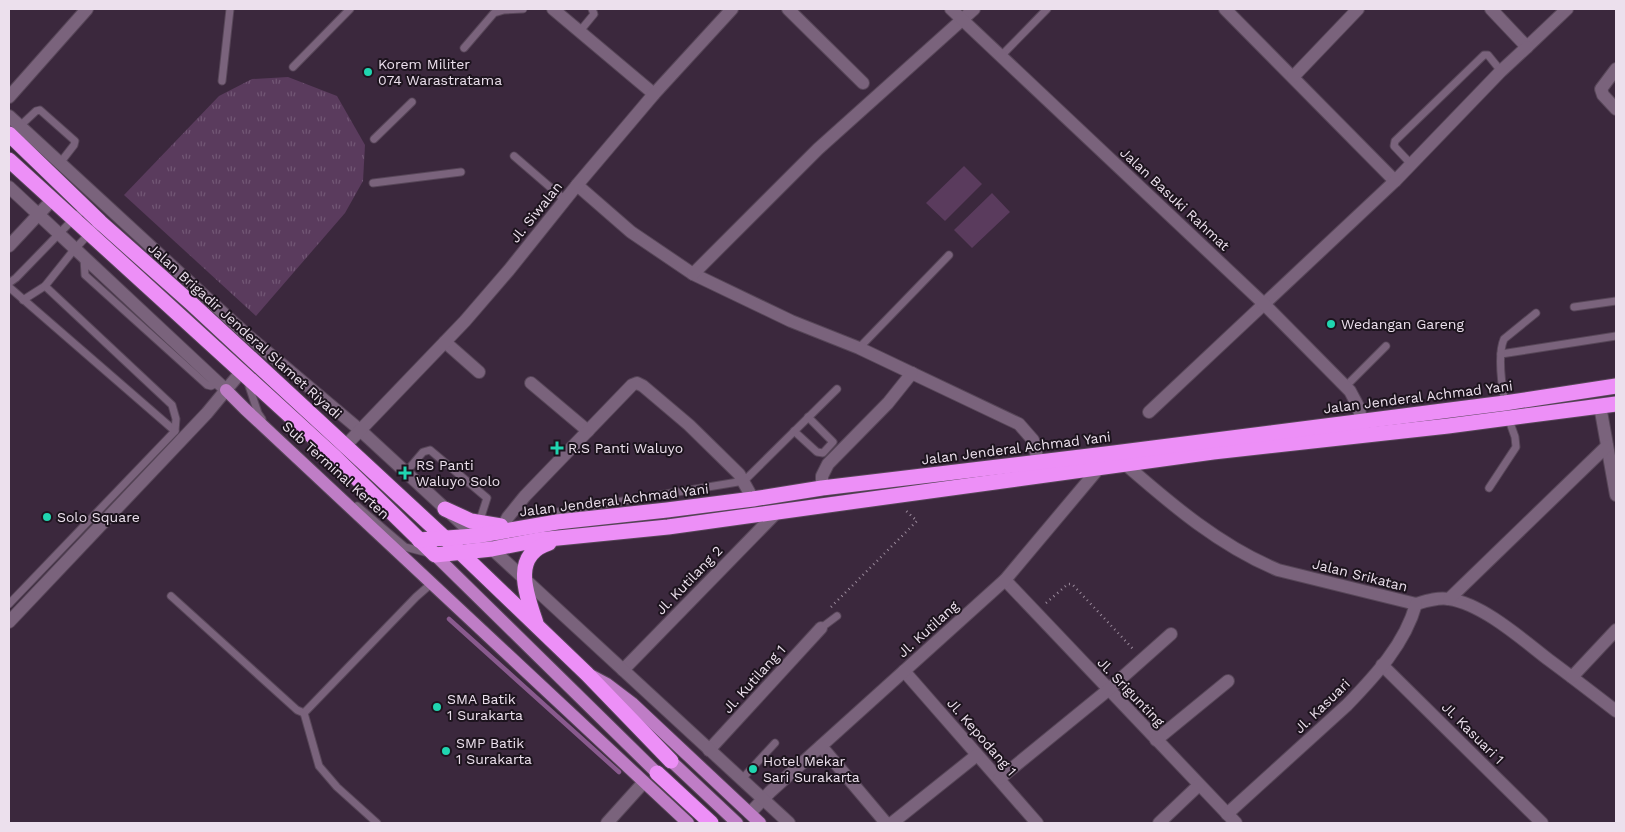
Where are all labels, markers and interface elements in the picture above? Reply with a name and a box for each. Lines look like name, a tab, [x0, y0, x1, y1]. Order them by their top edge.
place label: Korem Militer 074 Warastratama	[378, 56, 502, 88]
marker: Korem Militer 074 Warastratama	[362, 66, 374, 78]
street label: Jalan Basuki Rahmat	[1117, 144, 1233, 254]
street label: Jl. Siwalan	[507, 178, 565, 246]
street label: Jalan Brigadir Jenderal Slamet Riyadi	[145, 240, 345, 422]
place label: Wedangan Gareng	[1341, 316, 1465, 332]
marker: Wedangan Gareng	[1325, 318, 1337, 330]
street label: Jalan Jenderal Achmad Yani	[1322, 377, 1514, 417]
street label: Sub Terminal Kerten	[279, 418, 393, 522]
street label: Jalan Jenderal Achmad Yani	[920, 428, 1112, 468]
place label: R.S Panti Waluyo	[568, 440, 683, 456]
marker: R.S Panti Waluyo	[550, 441, 564, 455]
place label: RS Panti Waluyo Solo	[416, 457, 500, 489]
marker: RS Panti Waluyo Solo	[398, 466, 412, 480]
street label: Jalan Jenderal Achmad Yani	[518, 480, 710, 520]
place label: Solo Square	[57, 509, 140, 525]
marker: Solo Square	[41, 511, 53, 523]
street label: Jl. Kutilang 2	[652, 542, 726, 618]
street label: Jalan Srikatan	[1311, 555, 1409, 595]
street label: Jl. Kutilang	[894, 597, 962, 660]
street label: Jl. Kutilang 1	[719, 642, 789, 716]
street label: Jl. Srigunting	[1094, 654, 1168, 730]
street label: Jl. Kasuari	[1291, 676, 1353, 736]
place label: SMA Batik 1 Surakarta	[447, 691, 523, 723]
street label: Jl. Kepodang 1	[944, 695, 1020, 779]
street label: Jl. Kasuari 1	[1439, 699, 1507, 767]
marker: SMA Batik 1 Surakarta	[431, 701, 443, 713]
place label: SMP Batik 1 Surakarta	[456, 735, 532, 767]
marker: SMP Batik 1 Surakarta	[440, 745, 452, 757]
place label: Hotel Mekar Sari Surakarta	[763, 753, 860, 785]
marker: Hotel Mekar Sari Surakarta	[747, 763, 759, 775]

